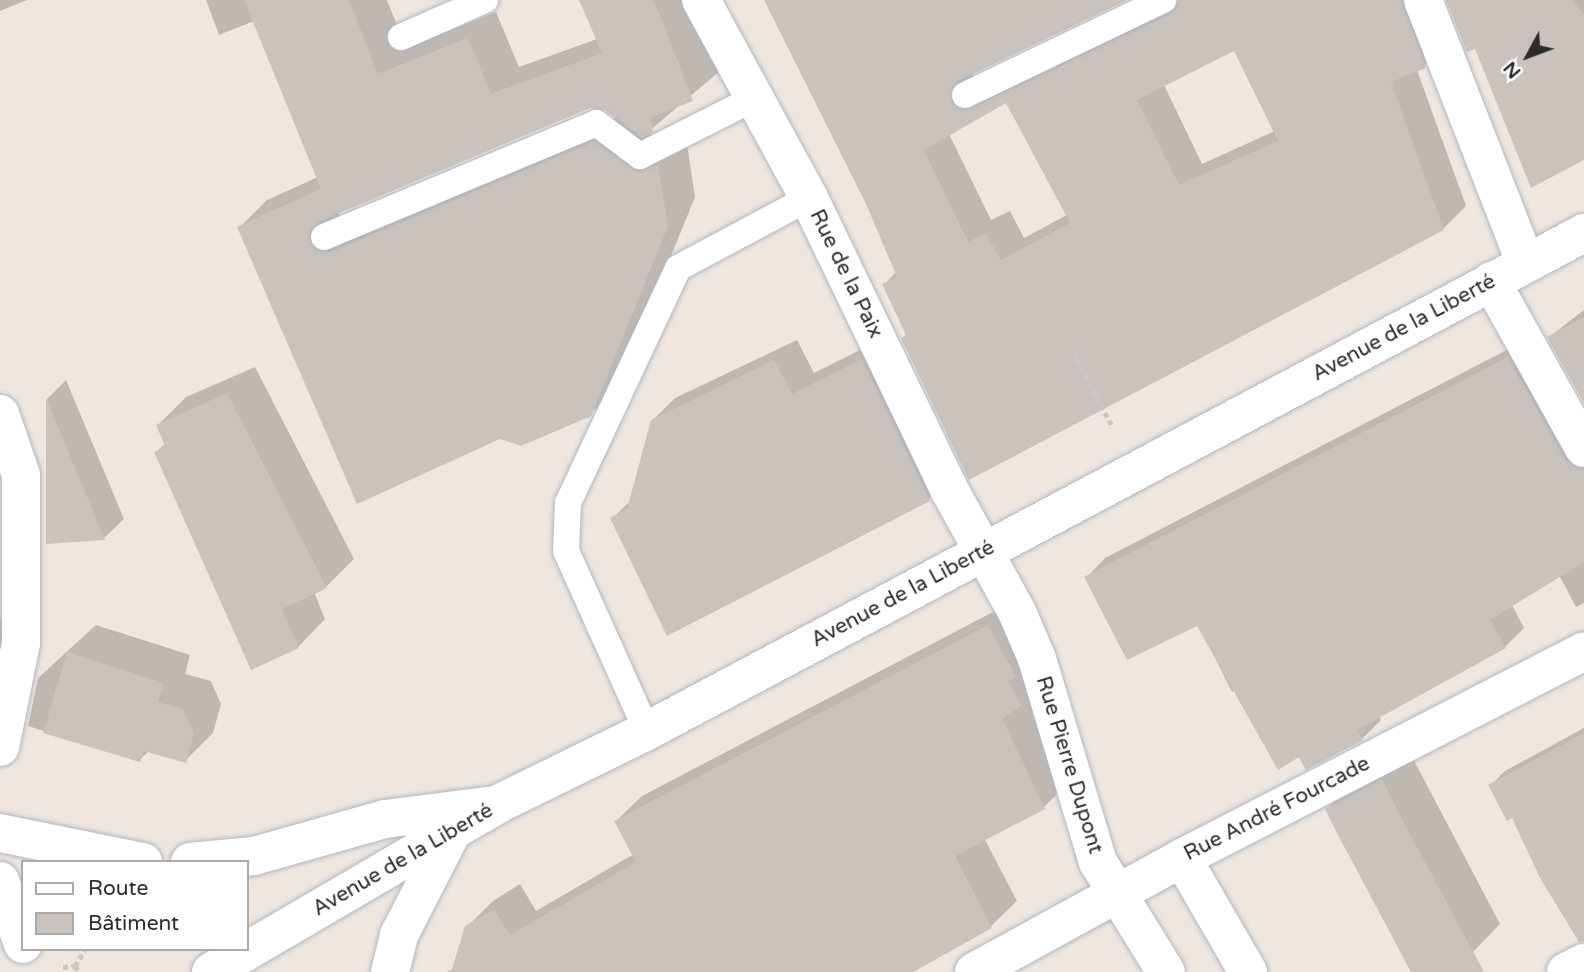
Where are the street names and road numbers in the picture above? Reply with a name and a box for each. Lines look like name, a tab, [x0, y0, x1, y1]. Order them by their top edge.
street label: Rue de la Paix	[804, 206, 888, 342]
street label: Avenue de la Liberté	[1308, 269, 1500, 387]
street label: Avenue de la Liberté	[807, 535, 999, 653]
street label: Rue Pierre Dupont	[1030, 673, 1108, 857]
street label: Rue André Fourcade	[1180, 751, 1374, 867]
street label: Avenue de la Liberté	[308, 798, 498, 922]

